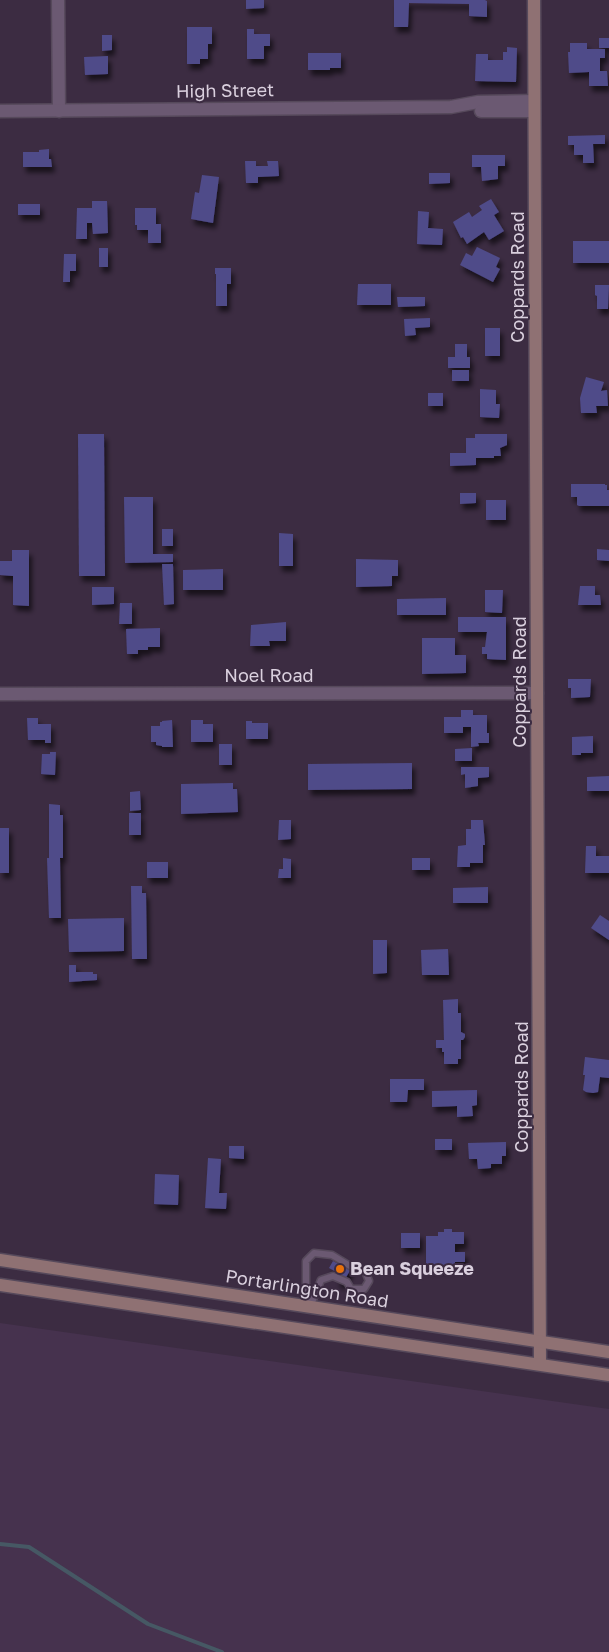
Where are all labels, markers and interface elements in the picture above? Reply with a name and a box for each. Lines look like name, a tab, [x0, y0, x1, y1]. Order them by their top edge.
street label: High Street	[176, 78, 274, 102]
street label: Coppards Road	[506, 211, 528, 343]
street label: Coppards Road	[508, 616, 530, 748]
street label: Noel Road	[224, 664, 314, 686]
street label: Coppards Road	[510, 1021, 532, 1153]
place label: Bean Squeeze	[350, 1257, 474, 1279]
marker: Bean Squeeze	[334, 1263, 346, 1275]
street label: Portarlington Road	[224, 1264, 390, 1312]

